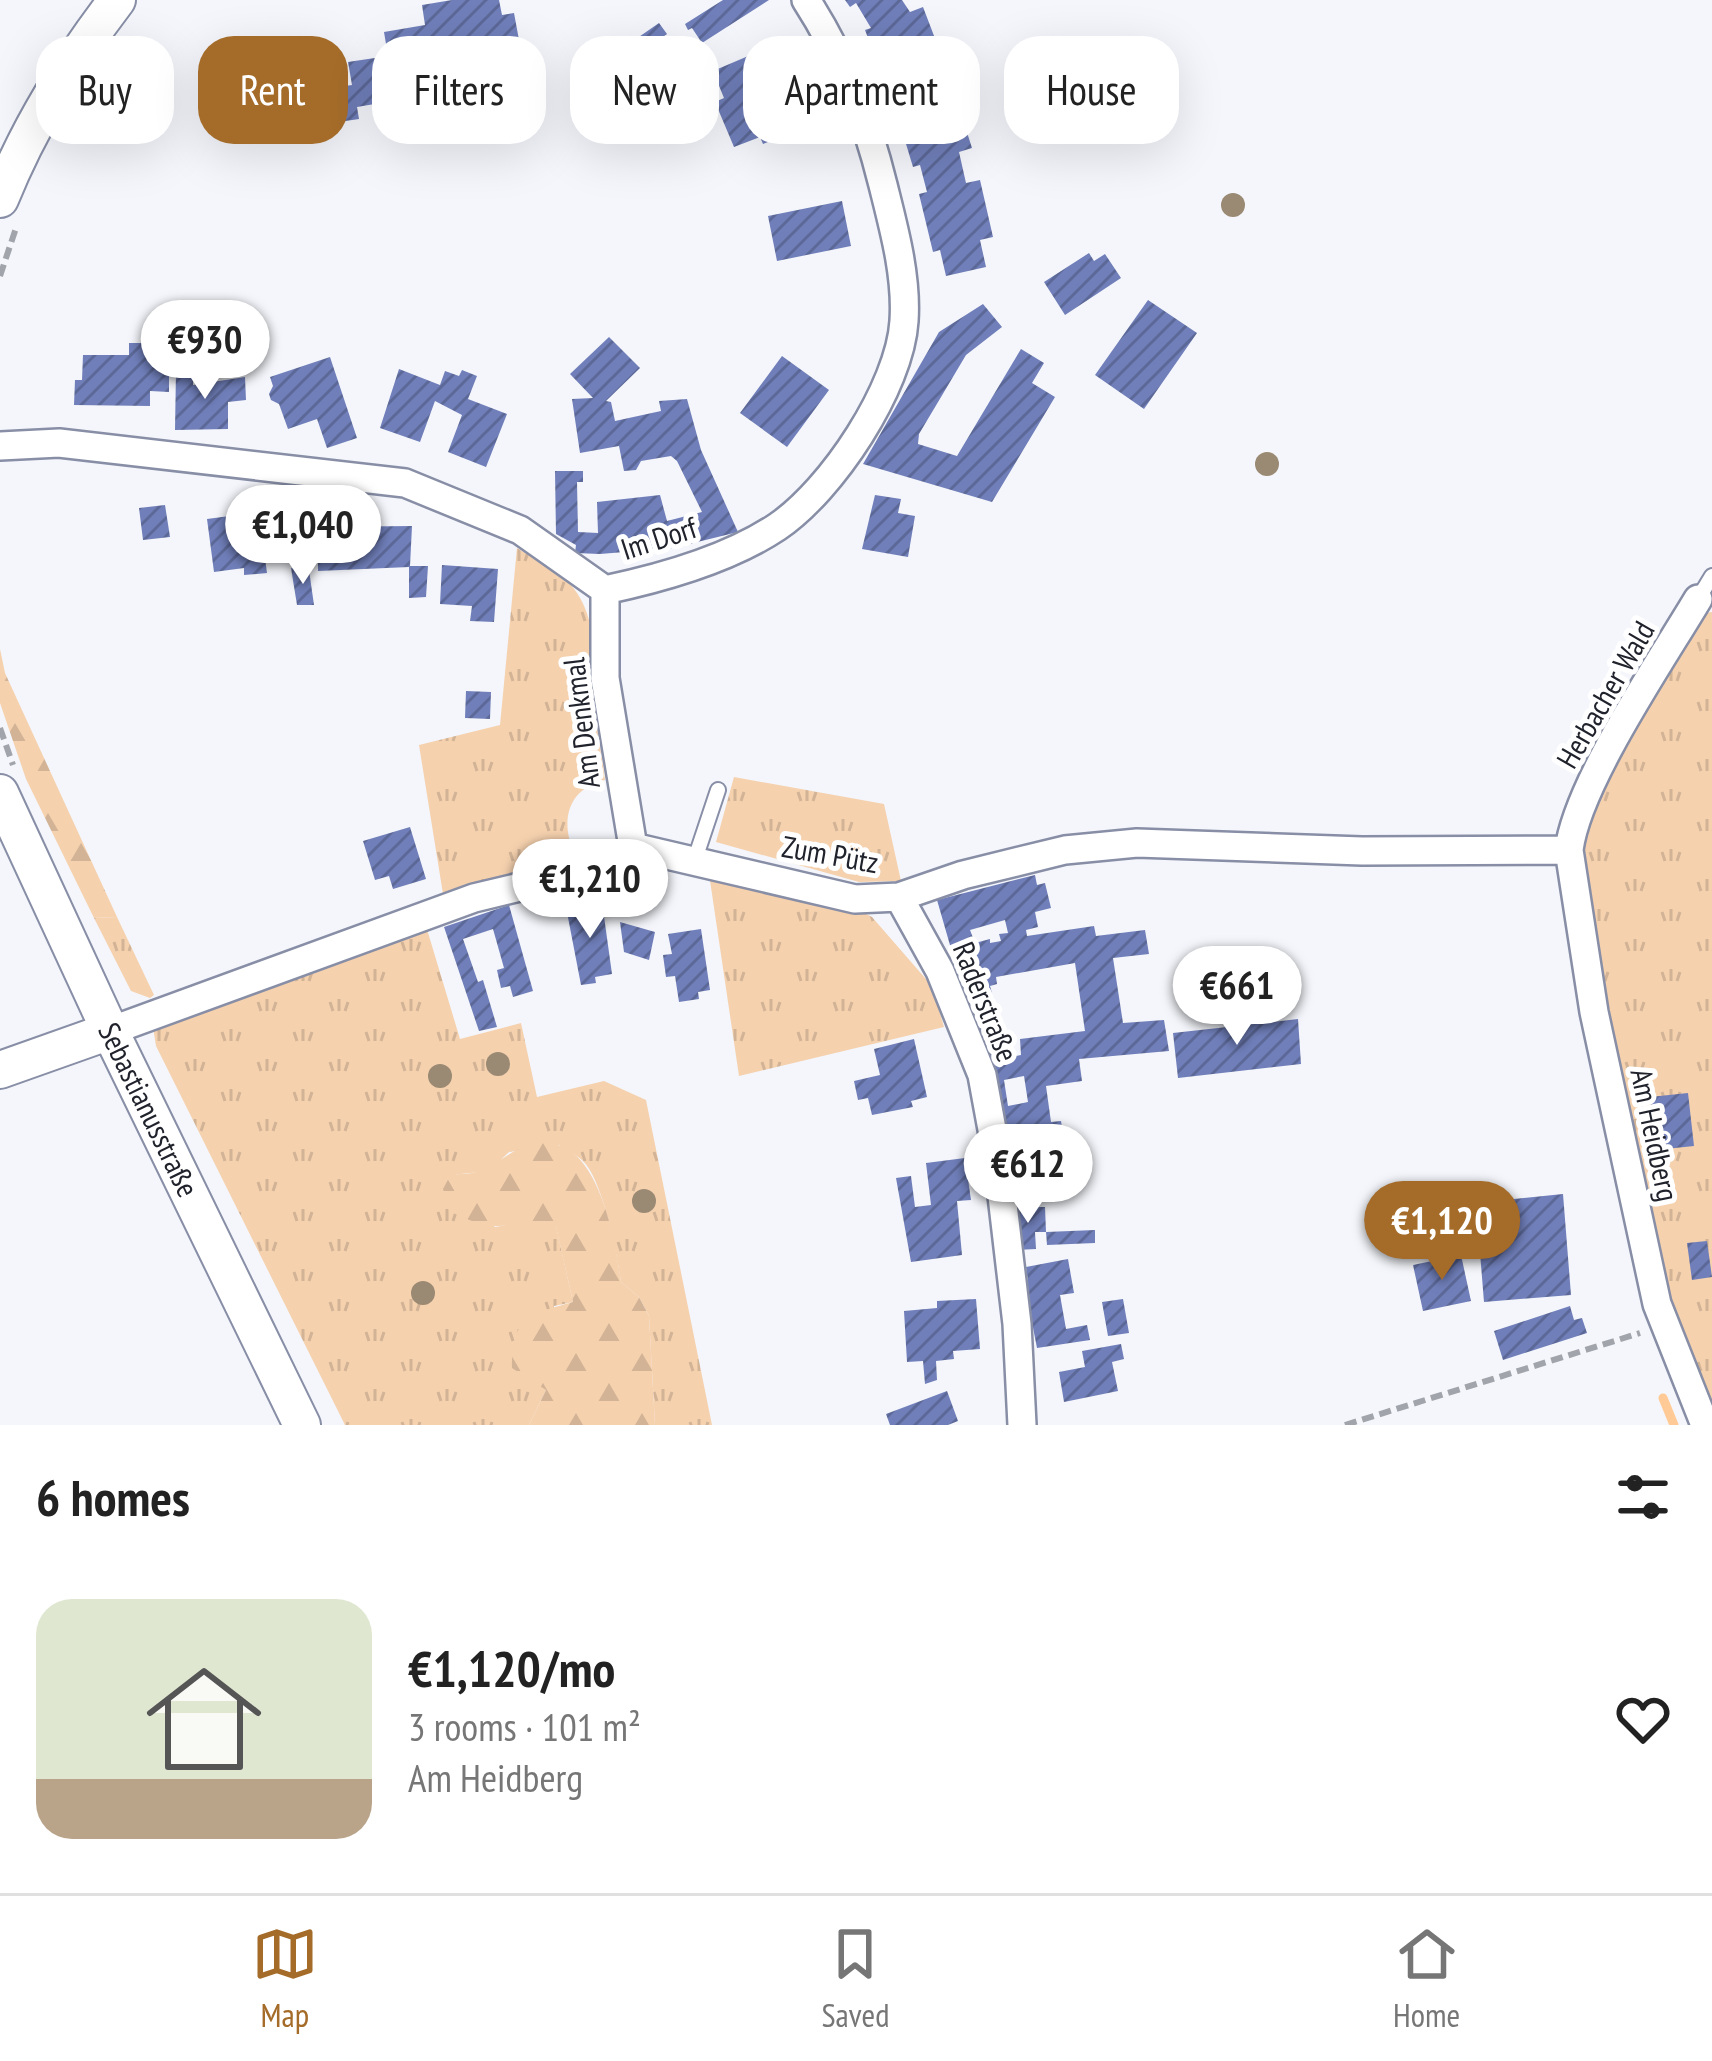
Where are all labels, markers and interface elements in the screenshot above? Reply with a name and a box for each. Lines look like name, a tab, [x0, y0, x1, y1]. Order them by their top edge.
chip: Buy	[36, 36, 174, 144]
chip: Rent	[198, 36, 348, 144]
chip: Filters	[372, 36, 546, 144]
chip: New	[570, 36, 719, 144]
chip: Apartment	[743, 36, 980, 144]
chip: House	[1004, 36, 1179, 144]
pin: €930	[134, 300, 276, 402]
text: €930	[168, 313, 242, 364]
pin: €1,040	[205, 485, 401, 587]
text: €1,040	[252, 498, 354, 549]
street label: Im Dorf	[616, 507, 703, 568]
street label: Herbacher Wald	[1547, 614, 1662, 775]
street label: Am Denkmal	[553, 656, 608, 791]
street label: Zum Pütz	[779, 826, 882, 881]
pin: €1,210	[492, 839, 688, 941]
text: €1,210	[539, 852, 641, 903]
street label: Raderstraße	[945, 936, 1028, 1067]
pin: €661	[1166, 946, 1308, 1048]
text: €661	[1200, 959, 1274, 1010]
street label: Sebastianusstraße	[90, 1016, 208, 1203]
street label: Am Heidberg	[1622, 1065, 1689, 1205]
pin: €612	[957, 1124, 1099, 1226]
text: €612	[991, 1137, 1065, 1188]
pin: €1,120	[1344, 1181, 1540, 1283]
text: €1,120	[1391, 1194, 1493, 1245]
text: 6 homes	[36, 1464, 190, 1530]
icon: filters	[1610, 1464, 1676, 1530]
text: €1,120/mo	[408, 1635, 615, 1701]
icon: home	[132, 1647, 276, 1791]
icon: heart	[1610, 1686, 1676, 1752]
text: 3 rooms · 101 m²	[408, 1701, 641, 1752]
text: Am Heidberg	[408, 1752, 583, 1803]
tab: Map	[252, 1921, 318, 2036]
tab: Saved	[821, 1921, 889, 2036]
tab: Home	[1393, 1921, 1460, 2036]

